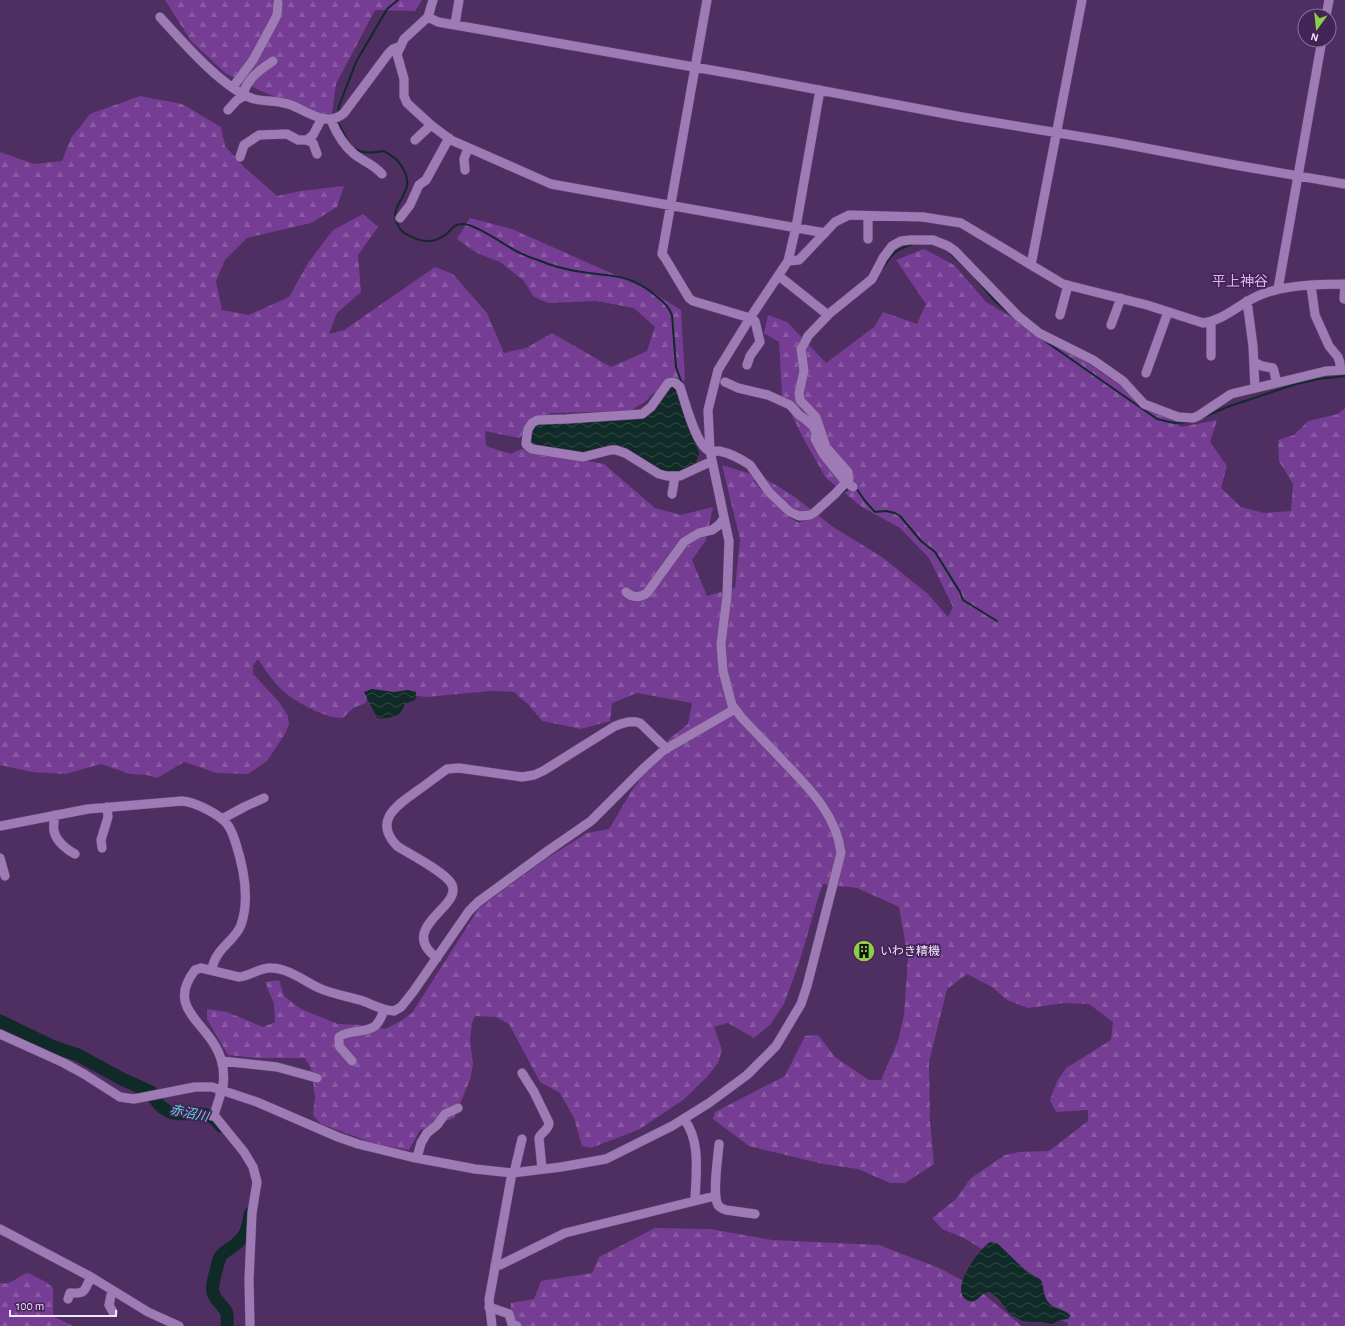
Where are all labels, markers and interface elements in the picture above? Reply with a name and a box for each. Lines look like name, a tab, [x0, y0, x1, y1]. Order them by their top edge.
north arrow	[1297, 8, 1337, 48]
text: N	[1309, 31, 1320, 43]
district label: 平上神谷	[1212, 274, 1268, 289]
building icon: いわき精機	[851, 938, 877, 964]
place label: いわき精機	[880, 944, 940, 957]
water label: 赤沼川	[169, 1103, 212, 1125]
scale bar	[10, 1292, 116, 1318]
text: 100 m	[16, 1300, 44, 1312]

